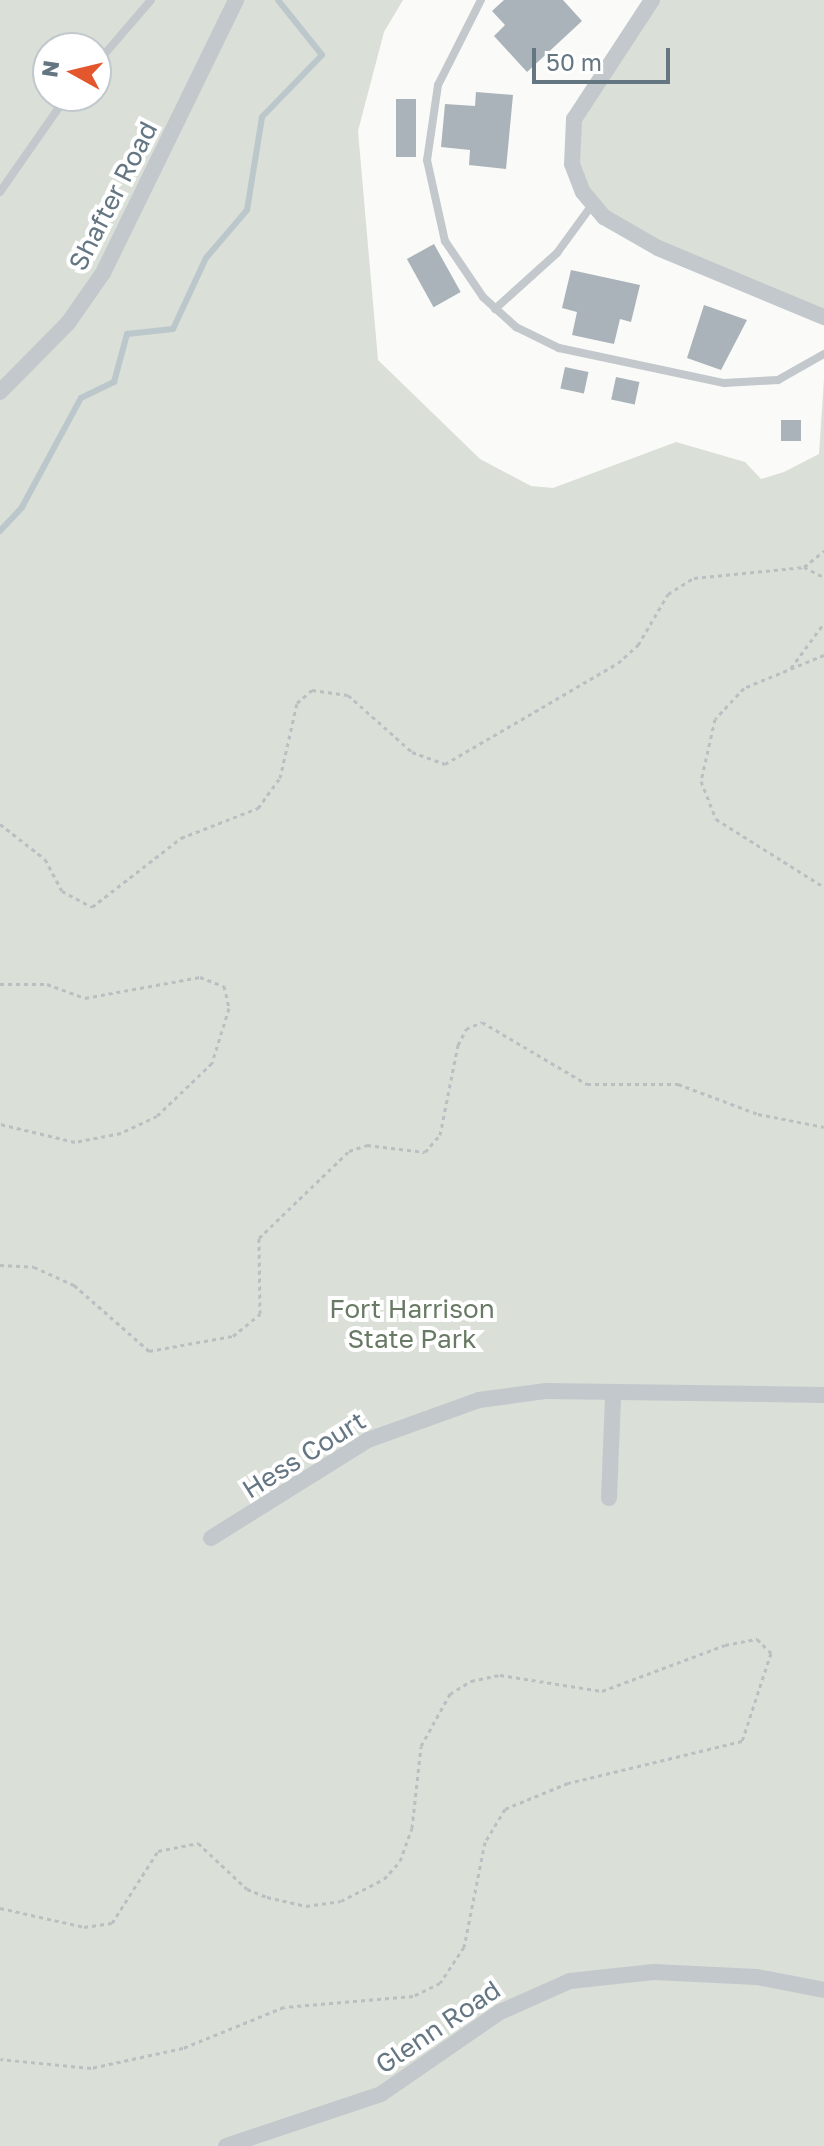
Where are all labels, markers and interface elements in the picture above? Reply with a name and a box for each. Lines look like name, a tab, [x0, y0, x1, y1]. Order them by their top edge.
north arrow	[32, 32, 112, 112]
scale bar	[536, 32, 674, 82]
text: 50 m	[546, 47, 602, 76]
text: N	[35, 59, 64, 79]
street label: Shafter Road	[62, 116, 164, 276]
park label: Fort Harrison State Park	[329, 1293, 495, 1354]
street label: Hess Court	[237, 1405, 371, 1505]
street label: Glenn Road	[370, 1974, 506, 2080]

